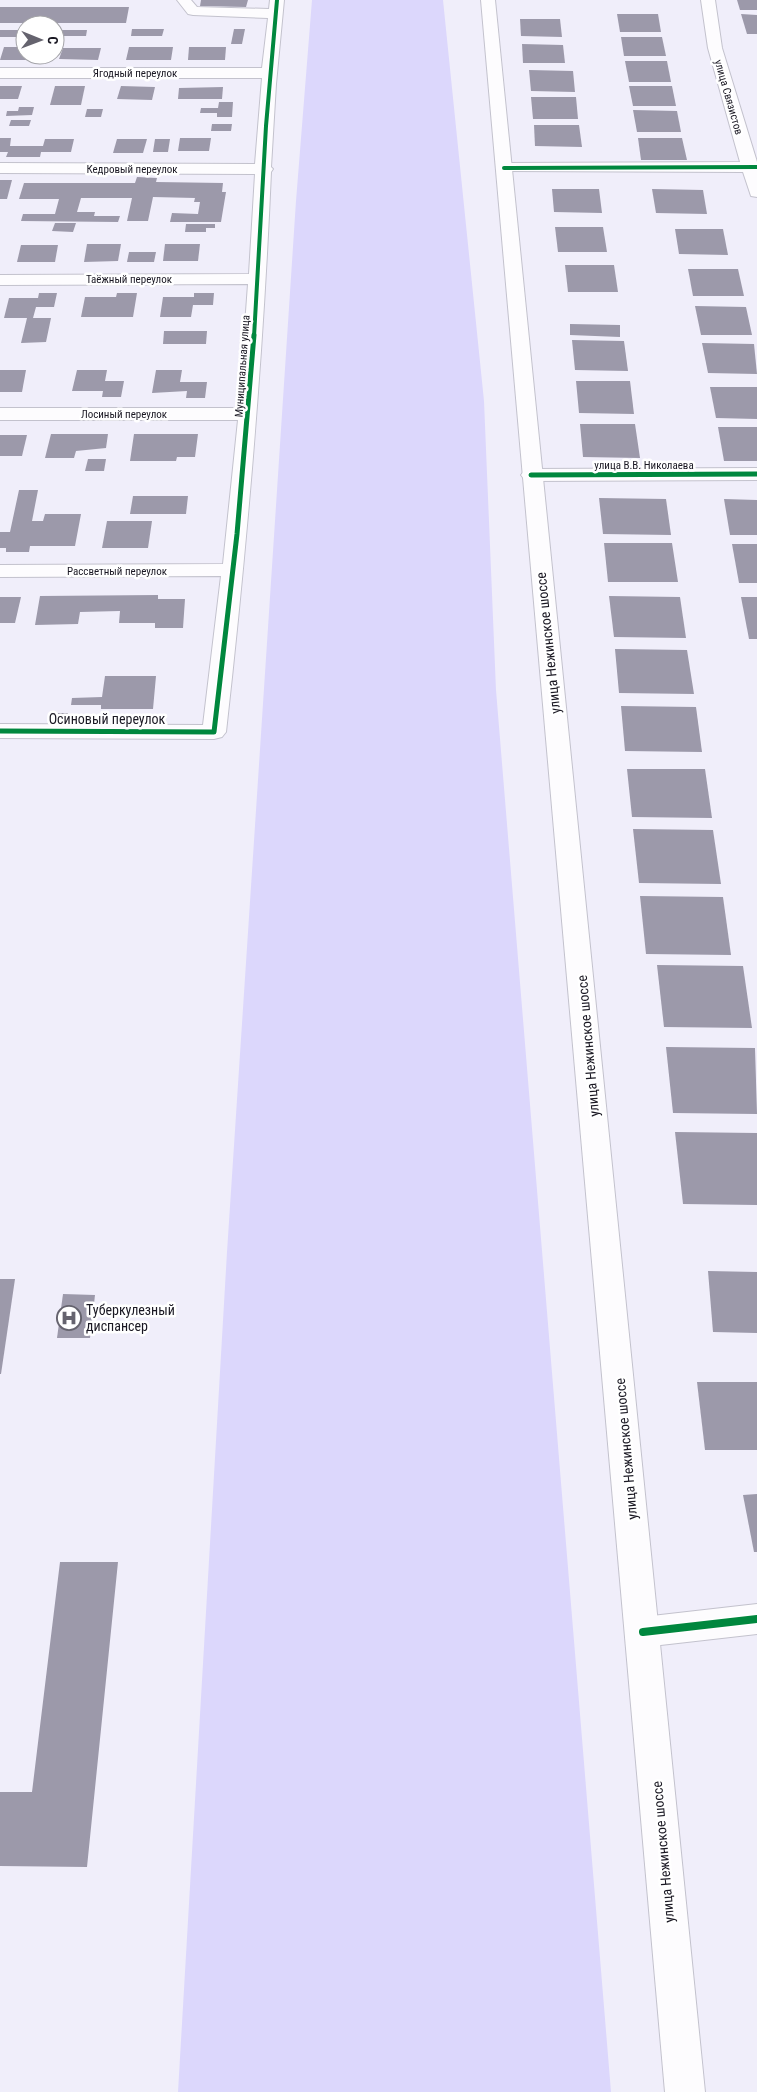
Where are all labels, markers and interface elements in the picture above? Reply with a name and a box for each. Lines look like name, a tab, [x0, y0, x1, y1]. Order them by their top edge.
north arrow	[15, 15, 65, 65]
text: С	[45, 36, 61, 44]
street label: улица Связистов	[712, 58, 745, 136]
street label: Ягодный переулок	[93, 67, 178, 80]
street label: Кедровый переулок	[86, 163, 178, 176]
street label: Таёжный переулок	[86, 273, 173, 286]
street label: Муниципальная улица	[232, 314, 253, 418]
street label: Лосиный переулок	[81, 408, 168, 421]
street label: улица В.В. Николаева	[594, 459, 694, 472]
street label: Рассветный переулок	[67, 565, 168, 578]
street label: улица Нежинское шоссе	[533, 571, 563, 714]
street label: Осиновый переулок	[49, 711, 166, 727]
street label: улица Нежинское шоссе	[574, 974, 602, 1117]
place label: Туберкулезный диспансер	[86, 1302, 175, 1334]
hospital icon: Туберкулезный диспансер	[56, 1305, 82, 1331]
street label: улица Нежинское шоссе	[612, 1377, 640, 1520]
street label: улица Нежинское шоссе	[649, 1780, 677, 1923]

